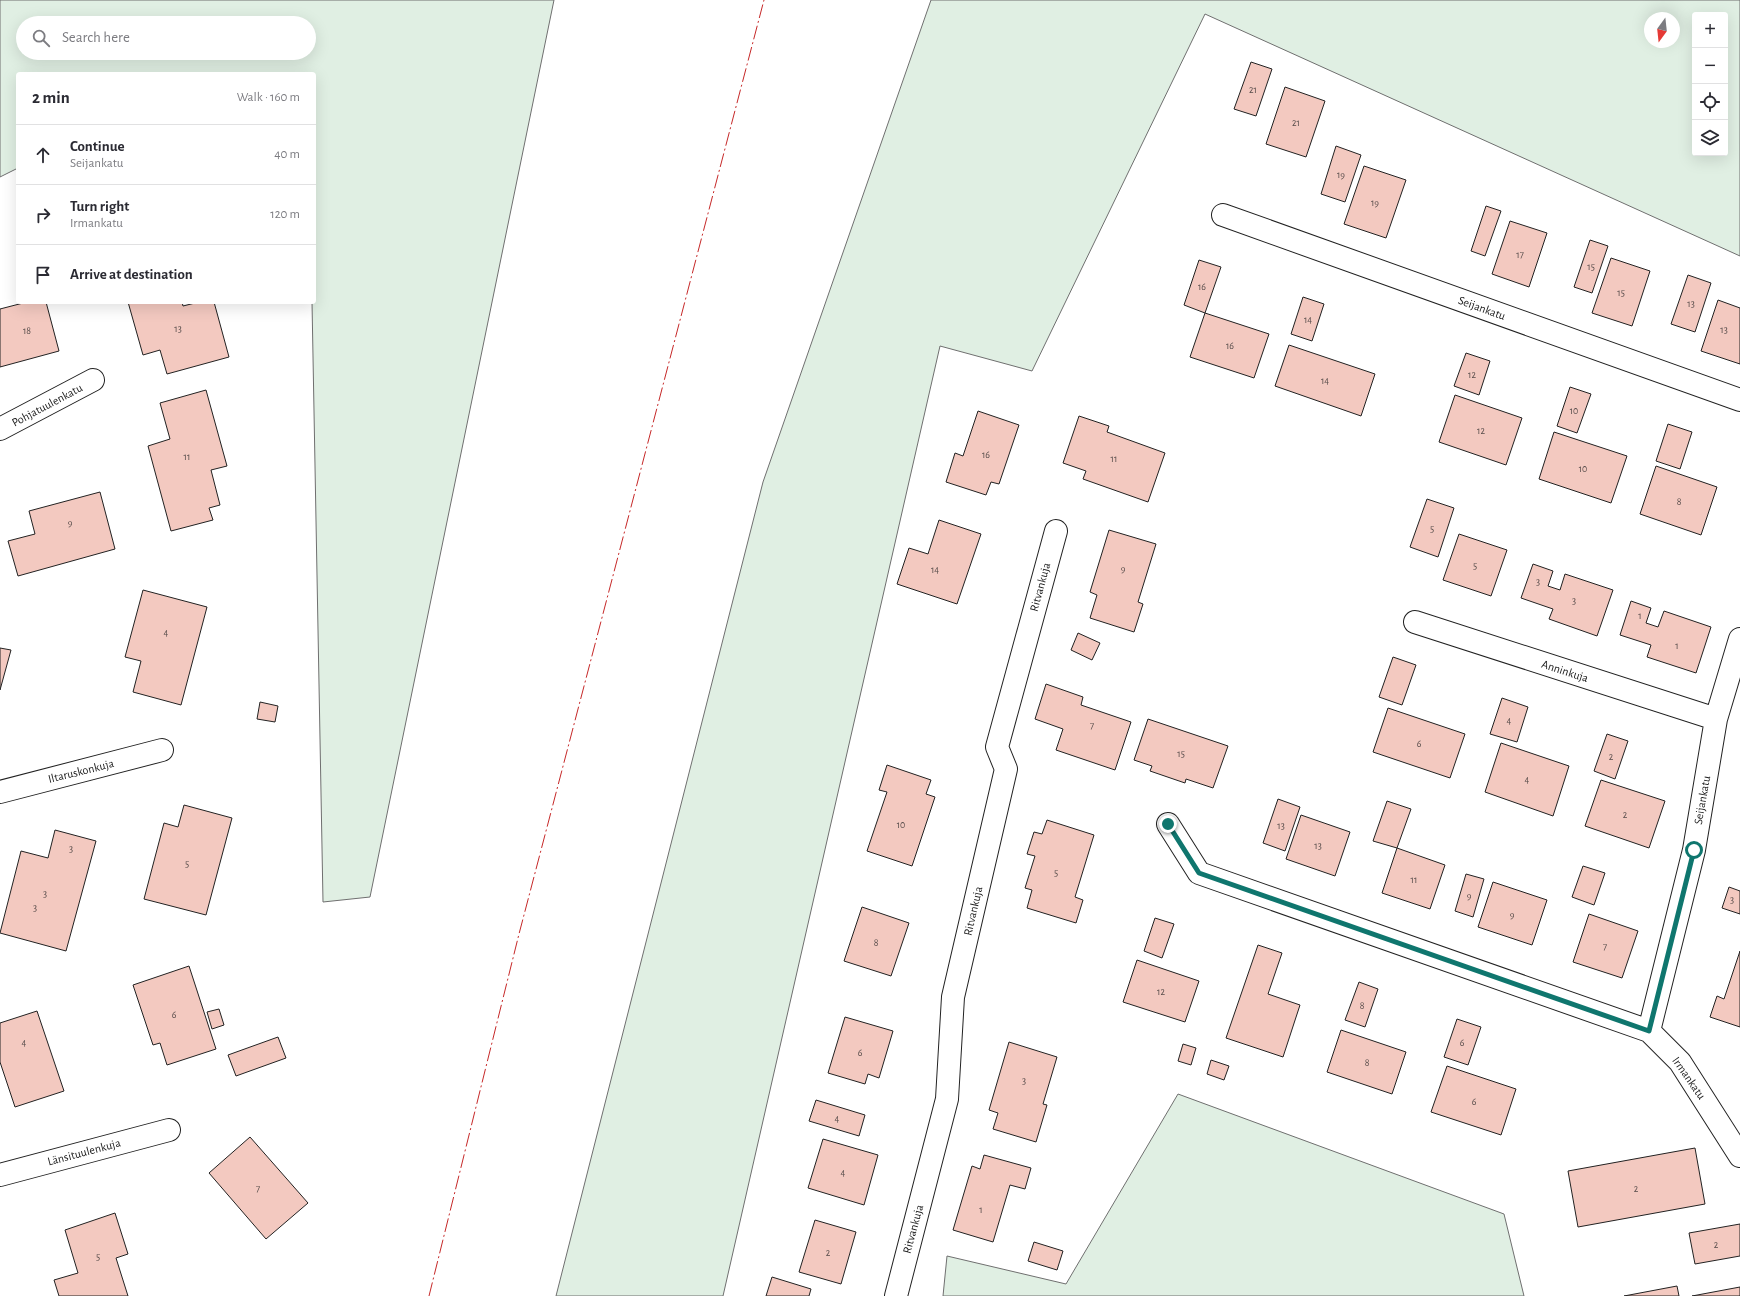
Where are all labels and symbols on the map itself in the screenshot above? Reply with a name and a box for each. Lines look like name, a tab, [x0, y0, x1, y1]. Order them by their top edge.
north arrow	[1644, 12, 1680, 48]
house number: 21	[1249, 85, 1257, 95]
house number: 21	[1292, 118, 1300, 128]
house number: 19	[1337, 170, 1345, 180]
house number: 19	[1371, 198, 1379, 208]
house number: 17	[1516, 250, 1524, 260]
house number: 15	[1587, 262, 1595, 272]
house number: 16	[1198, 282, 1206, 292]
house number: 15	[1617, 288, 1625, 298]
street label: Seijankatu	[1456, 294, 1507, 323]
house number: 13	[1687, 299, 1695, 309]
house number: 14	[1304, 315, 1312, 325]
house number: 13	[174, 324, 182, 334]
house number: 13	[1720, 325, 1728, 335]
house number: 18	[23, 326, 31, 336]
house number: 16	[1226, 341, 1234, 351]
house number: 12	[1468, 370, 1476, 380]
house number: 14	[1321, 376, 1329, 386]
street label: Pohjatuulenkatu	[10, 381, 85, 430]
house number: 10	[1570, 406, 1578, 416]
house number: 12	[1477, 426, 1485, 436]
house number: 16	[982, 450, 990, 460]
house number: 11	[184, 452, 190, 462]
house number: 11	[1111, 454, 1117, 464]
house number: 10	[1579, 464, 1587, 474]
house number: 8	[1677, 497, 1682, 507]
house number: 9	[68, 518, 73, 528]
house number: 5	[1430, 524, 1434, 534]
street label: Ritvankuja	[1028, 561, 1053, 613]
house number: 5	[1473, 561, 1477, 571]
house number: 9	[1121, 564, 1126, 574]
house number: 14	[931, 565, 939, 575]
house number: 3	[1536, 577, 1540, 587]
house number: 3	[1572, 596, 1576, 606]
house number: 1	[1638, 611, 1642, 621]
house number: 4	[164, 628, 169, 638]
house number: 1	[1675, 641, 1679, 651]
street label: Anninkuja	[1540, 658, 1590, 685]
house number: 4	[1507, 716, 1512, 726]
house number: 7	[1090, 721, 1094, 731]
house number: 6	[1417, 739, 1422, 749]
house number: 15	[1177, 749, 1185, 759]
house number: 2	[1609, 752, 1614, 762]
street label: Iltaruskonkuja	[47, 757, 116, 786]
house number: 4	[1525, 775, 1530, 785]
street label: Seijankatu	[1692, 775, 1713, 826]
house number: 2	[1623, 810, 1628, 820]
route end	[1159, 815, 1177, 833]
house number: 10	[897, 820, 905, 830]
house number: 13	[1277, 821, 1285, 831]
house number: 13	[1314, 841, 1322, 851]
route start	[1685, 841, 1703, 859]
house number: 3	[69, 844, 73, 854]
house number: 5	[185, 859, 189, 869]
house number: 5	[1054, 868, 1058, 878]
house number: 11	[1411, 875, 1417, 885]
street label: Ritvankuja	[962, 885, 986, 937]
house number: 3	[43, 889, 47, 899]
house number: 9	[1467, 891, 1472, 901]
house number: 3	[1730, 895, 1734, 905]
house number: 3	[33, 903, 37, 913]
house number: 9	[1510, 910, 1515, 920]
house number: 8	[874, 938, 879, 948]
house number: 7	[1603, 942, 1607, 952]
house number: 12	[1157, 987, 1165, 997]
house number: 8	[1360, 1001, 1365, 1011]
house number: 6	[172, 1010, 177, 1020]
house number: 4	[22, 1038, 27, 1048]
house number: 6	[1460, 1038, 1465, 1048]
house number: 6	[858, 1048, 863, 1058]
street label: Irmankatu	[1670, 1055, 1708, 1101]
house number: 8	[1365, 1058, 1370, 1068]
house number: 3	[1022, 1076, 1026, 1086]
house number: 6	[1472, 1097, 1477, 1107]
house number: 4	[835, 1114, 840, 1124]
street label: Länsituulenkuja	[46, 1136, 122, 1168]
house number: 4	[841, 1168, 846, 1178]
house number: 7	[256, 1184, 260, 1194]
house number: 2	[1634, 1184, 1639, 1194]
street label: Ritvankuja	[901, 1203, 926, 1255]
house number: 1	[979, 1205, 983, 1215]
house number: 2	[1714, 1240, 1719, 1250]
house number: 2	[826, 1248, 831, 1258]
house number: 5	[96, 1252, 100, 1262]

